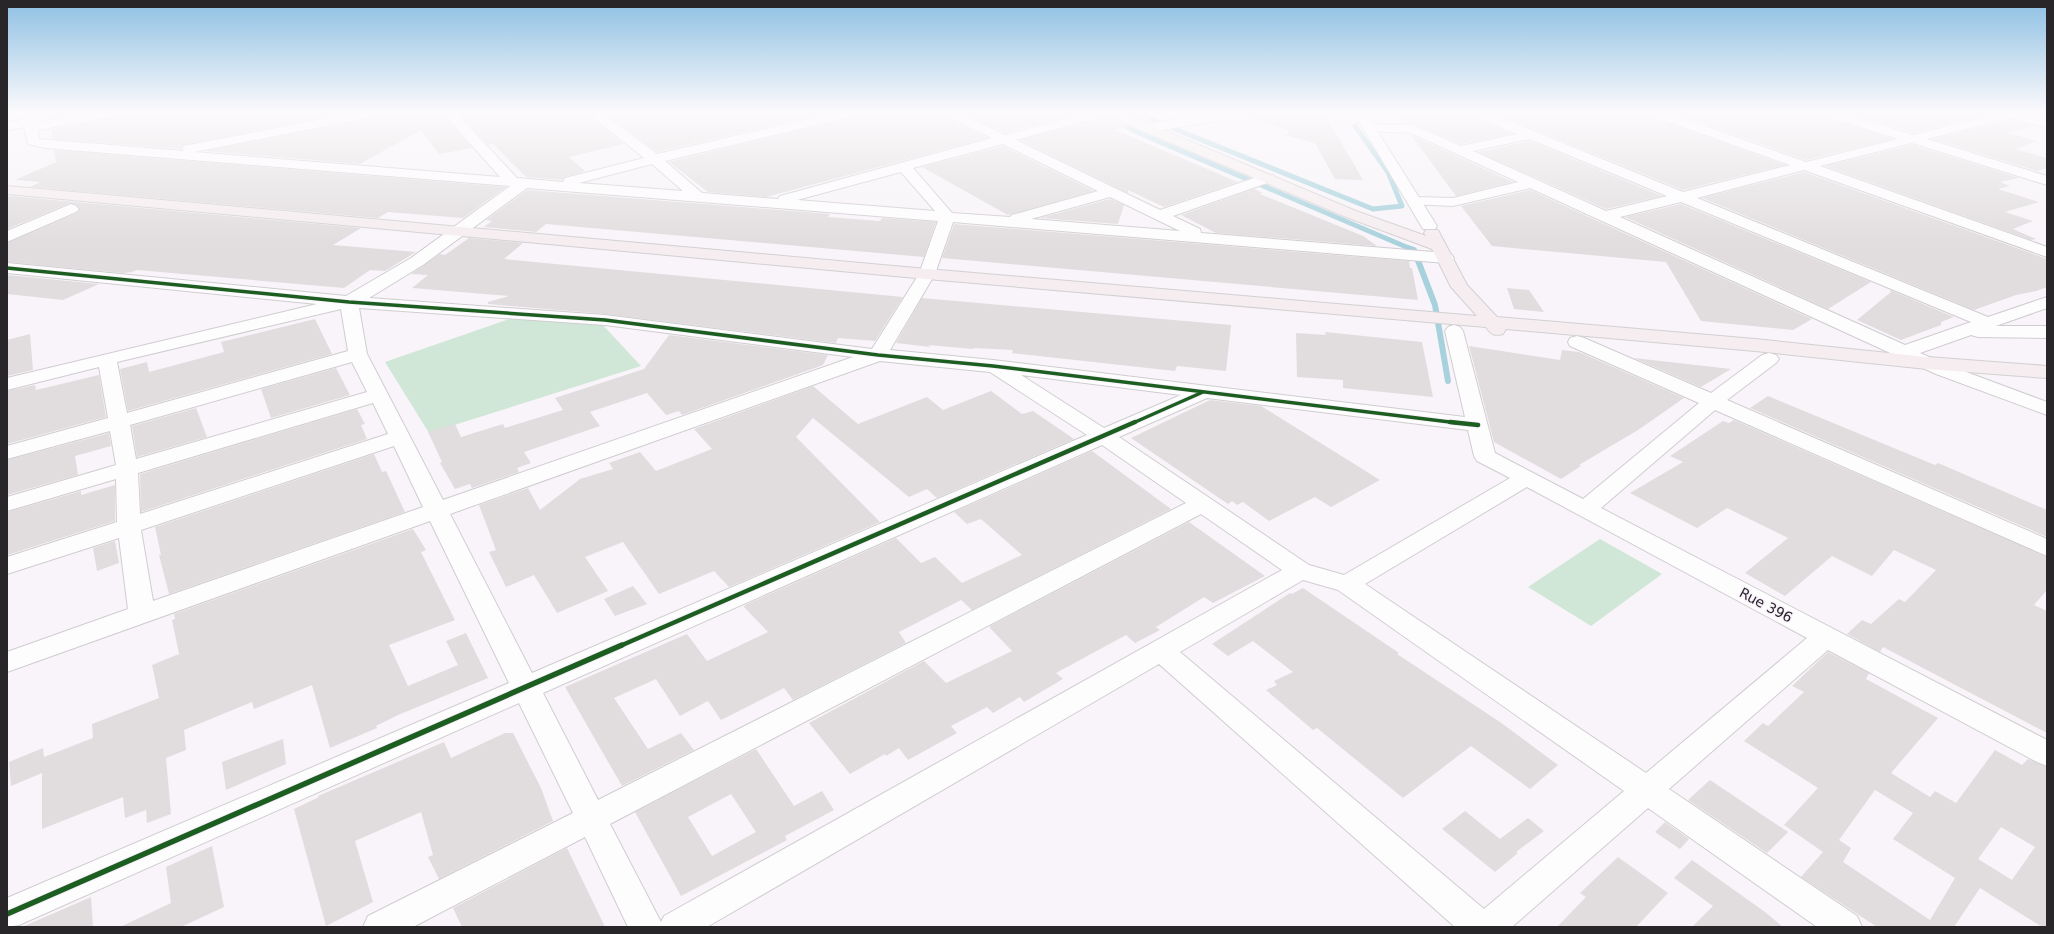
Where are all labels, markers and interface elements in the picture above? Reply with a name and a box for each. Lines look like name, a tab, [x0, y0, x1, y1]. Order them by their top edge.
street label: Rue 396	[1737, 584, 1795, 626]

